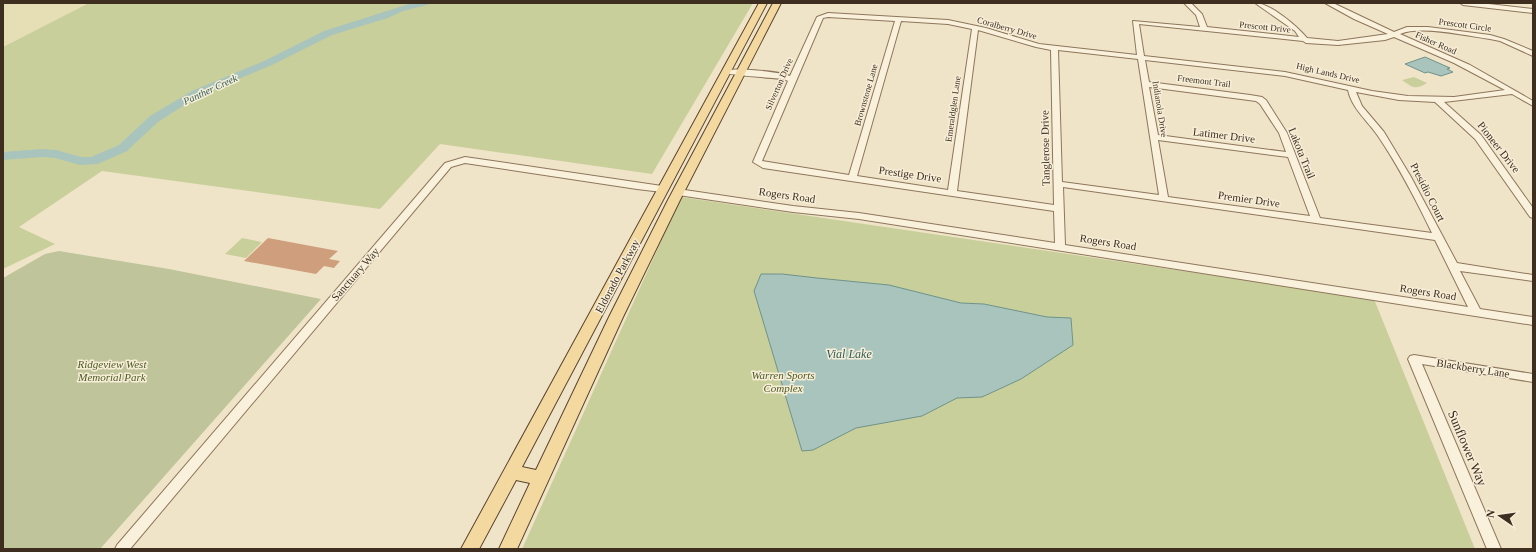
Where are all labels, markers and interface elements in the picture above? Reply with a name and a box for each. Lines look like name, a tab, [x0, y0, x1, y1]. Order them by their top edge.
street label: Coralberry Drive	[976, 15, 1038, 41]
street label: Prescott Circle	[1438, 16, 1492, 34]
street label: Prescott Drive	[1239, 19, 1291, 35]
street label: Fisher Road	[1414, 30, 1458, 57]
street label: Silverton Drive	[763, 57, 795, 111]
street label: High Lands Drive	[1295, 61, 1361, 85]
street label: Brownstone Lane	[852, 63, 880, 127]
water label: Panther Creek	[181, 72, 239, 107]
street label: Freemont Trail	[1177, 73, 1232, 89]
street label: Emeraldglen Lane	[943, 76, 963, 142]
street label: Indianola Drive	[1151, 80, 1169, 138]
street label: Tanglerose Drive	[1038, 110, 1052, 186]
street label: Pioneer Drive	[1475, 119, 1523, 175]
street label: Latimer Drive	[1192, 125, 1256, 145]
street label: Lakota Trail	[1286, 126, 1318, 180]
street label: Presidio Court	[1408, 161, 1448, 223]
street label: Prestige Drive	[878, 164, 942, 184]
street label: Rogers Road	[758, 185, 817, 205]
street label: Premier Drive	[1217, 189, 1281, 209]
street label: Rogers Road	[1079, 232, 1138, 252]
street label: Eldorado Parkway	[593, 237, 642, 315]
street label: Sanctuary Way	[329, 245, 382, 303]
street label: Rogers Road	[1399, 282, 1458, 302]
water label: Vial Lake	[826, 347, 872, 361]
street label: Blackberry Lane	[1436, 356, 1510, 380]
park label: Ridgeview West Memorial Park	[77, 358, 147, 383]
park label: Warren Sports Complex	[751, 369, 815, 394]
street label: Sunflower Way	[1445, 408, 1490, 489]
north arrow	[1480, 496, 1520, 536]
text: N	[1484, 508, 1497, 519]

